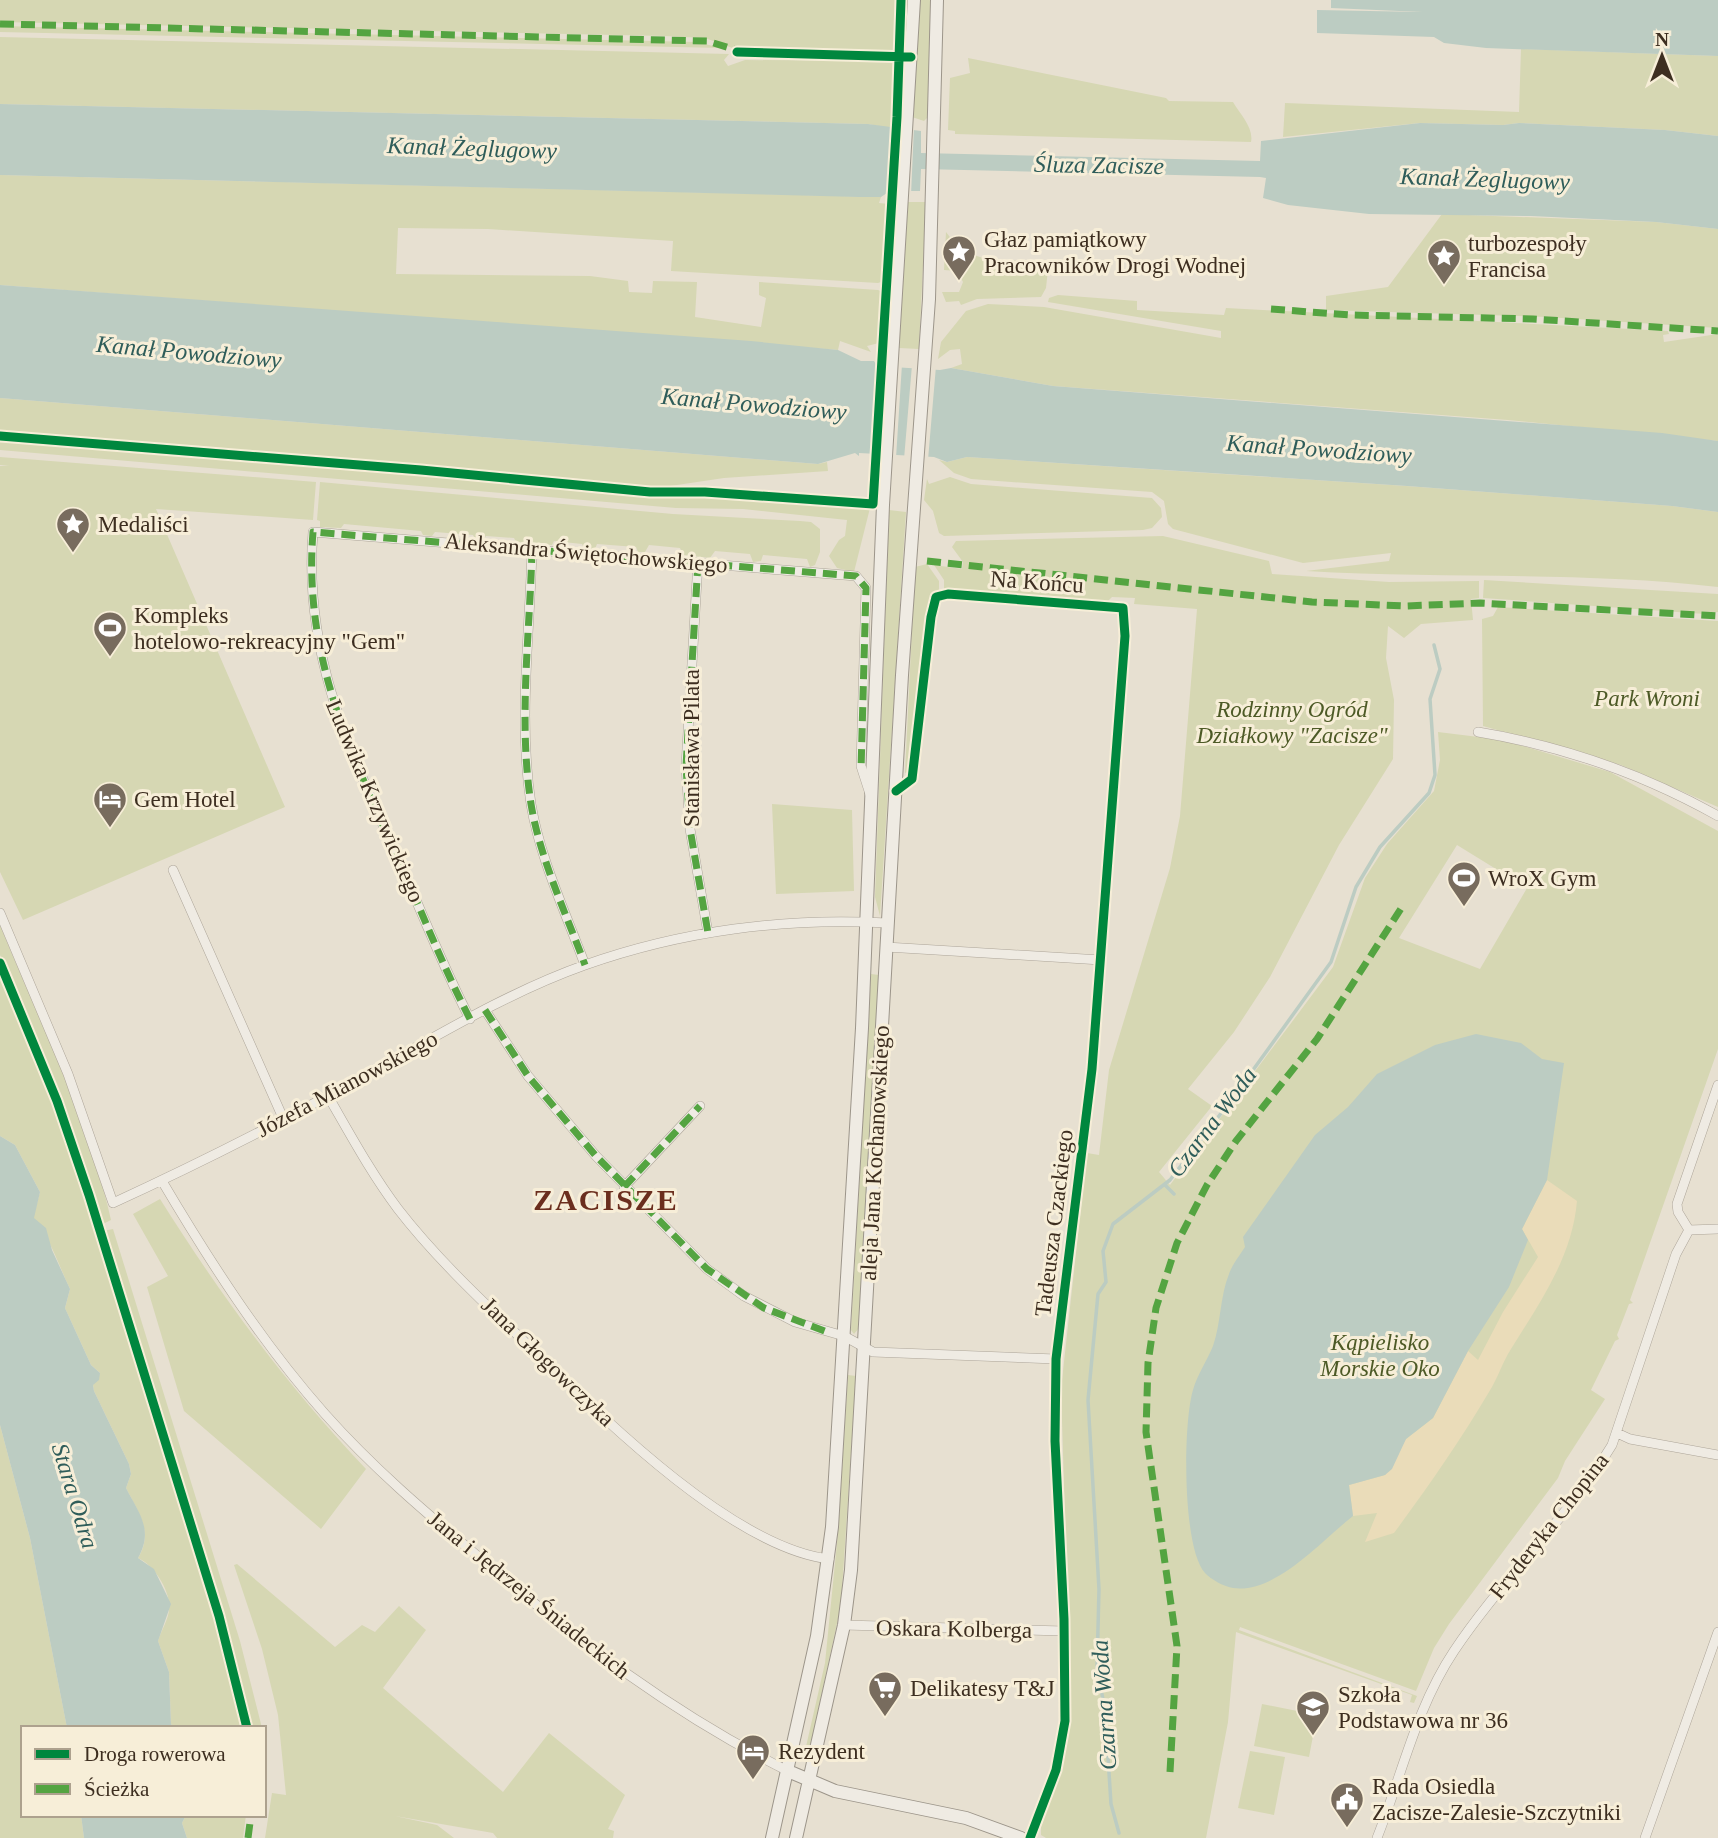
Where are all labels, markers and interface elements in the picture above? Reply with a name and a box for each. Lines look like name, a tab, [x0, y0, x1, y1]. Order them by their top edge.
north arrow	[1627, 21, 1697, 91]
text: N	[1655, 29, 1669, 50]
water label: Kanał Żeglugowy	[386, 132, 558, 164]
water label: Śluza Zacisze	[1034, 151, 1165, 179]
water label: Kanał Żeglugowy	[1399, 163, 1571, 195]
place label: Głaz pamiątkowy Pracowników Drogi Wodnej	[984, 227, 1246, 278]
place label: turbozespoły Francisa	[1468, 231, 1587, 282]
place icon: Głaz pamiątkowy Pracowników Drogi Wodnej	[940, 233, 978, 282]
place icon: turbozespoły Francisa	[1425, 237, 1463, 286]
water label: Kanał Powodziowy	[94, 331, 283, 373]
water label: Kanał Powodziowy	[659, 383, 848, 425]
water label: Kanał Powodziowy	[1224, 429, 1413, 468]
place icon: Medaliści	[54, 505, 92, 554]
place label: Medaliści	[98, 512, 189, 537]
street label: Aleksandra Świętochowskiego	[443, 527, 729, 578]
street label: Na Końcu	[989, 566, 1085, 598]
place label: Kompleks hotelowo-rekreacyjny "Gem"	[134, 603, 405, 654]
sports icon: Kompleks hotelowo-rekreacyjny "Gem"	[91, 609, 129, 658]
street label: Stanisława Pilata	[679, 669, 704, 827]
park label: Park Wroni	[1593, 686, 1700, 711]
street label: Ludwika Krzywickiego	[321, 696, 429, 906]
park label: Rodzinny Ogród Działkowy "Zacisze"	[1195, 697, 1388, 748]
hotel icon: Gem Hotel	[91, 780, 129, 829]
place label: Gem Hotel	[134, 787, 236, 812]
sports icon: WroX Gym	[1445, 859, 1483, 908]
place label: WroX Gym	[1488, 866, 1596, 891]
street label: aleja Jana Kochanowskiego	[856, 1025, 894, 1281]
street label: Józefa Mianowskiego	[252, 1026, 442, 1142]
water label: Czarna Woda	[1162, 1062, 1262, 1182]
street label: Tadeusza Czackiego	[1030, 1128, 1078, 1318]
district label: ZACISZE	[533, 1183, 679, 1216]
street label: Jana Głogowczyka	[477, 1292, 619, 1432]
park label: Kąpielisko Morskie Oko	[1319, 1330, 1440, 1381]
water label: Stara Odra	[47, 1440, 103, 1552]
street label: Fryderyka Chopina	[1484, 1448, 1614, 1604]
street label: Jana i Jędrzeja Śniadeckich	[423, 1505, 636, 1684]
street label: Oskara Kolberga	[876, 1615, 1032, 1643]
water label: Czarna Woda	[1086, 1639, 1122, 1771]
supermarket icon: Delikatesy T&J	[866, 1669, 904, 1718]
place label: Delikatesy T&J	[910, 1676, 1055, 1701]
place label: Szkoła Podstawowa nr 36	[1338, 1682, 1508, 1733]
school or university icon: Szkoła Podstawowa nr 36	[1294, 1688, 1332, 1737]
legend	[21, 1726, 266, 1817]
hotel icon: Rezydent	[734, 1732, 772, 1781]
place label: Rezydent	[778, 1739, 865, 1764]
text: Droga rowerowa	[84, 1742, 226, 1766]
place label: Rada Osiedla Zacisze-Zalesie-Szczytniki	[1372, 1774, 1621, 1825]
text: Ścieżka	[84, 1777, 150, 1801]
public building icon: Rada Osiedla Zacisze-Zalesie-Szczytniki	[1328, 1780, 1366, 1829]

